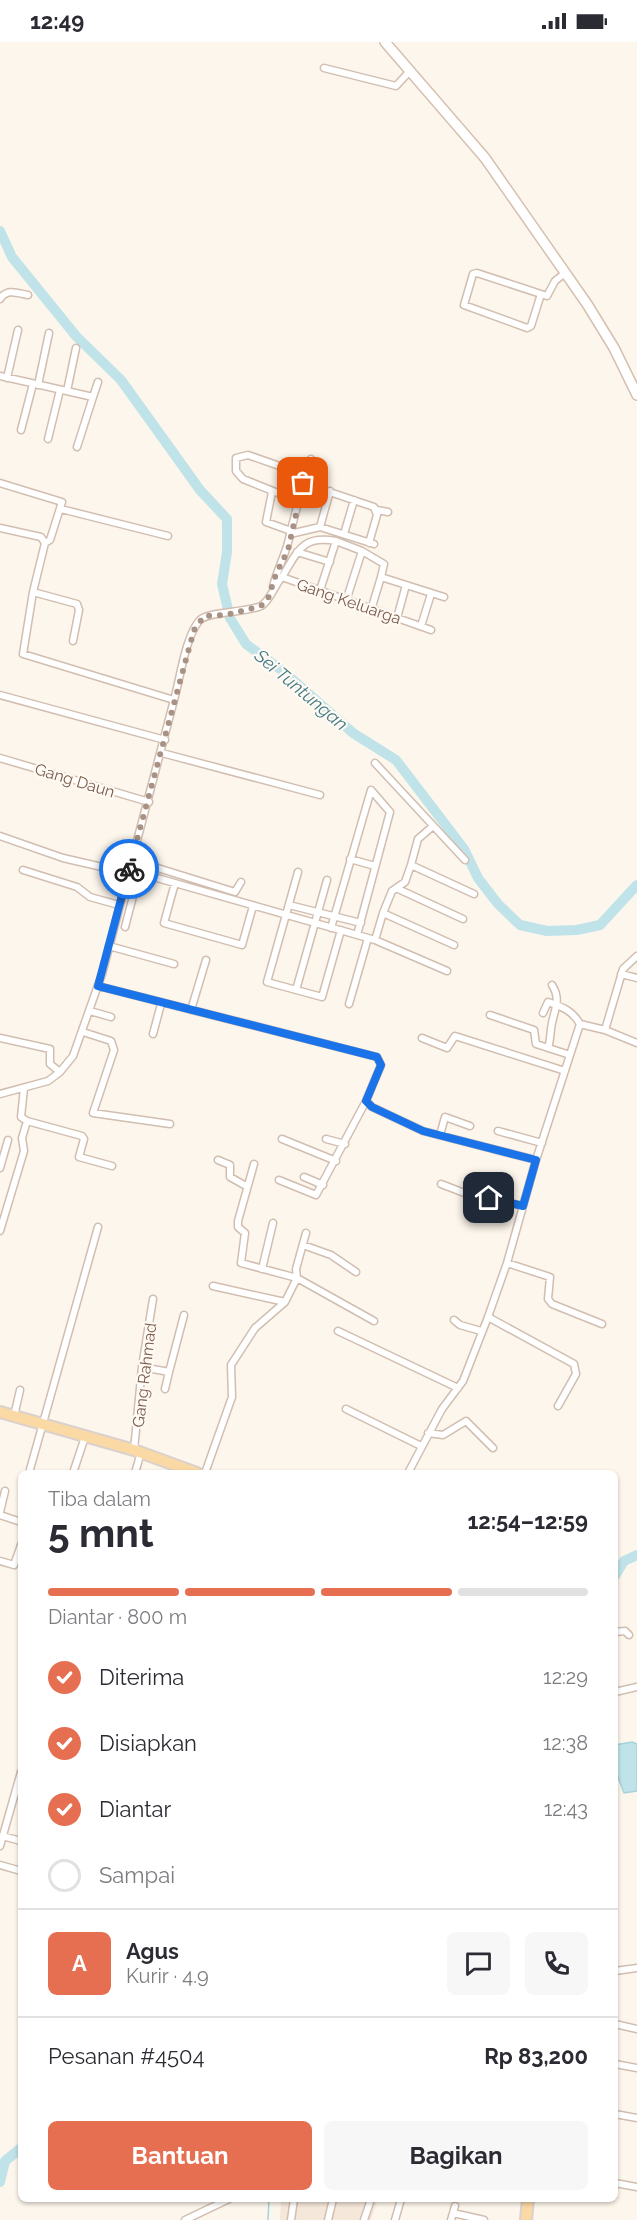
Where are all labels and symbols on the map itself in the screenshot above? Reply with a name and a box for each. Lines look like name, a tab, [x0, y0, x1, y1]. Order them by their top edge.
pin	[277, 457, 328, 508]
street label: Gang Keluarga	[294, 575, 404, 628]
water label: Sei Tuntungan	[250, 644, 352, 735]
street label: Gang Daun	[33, 759, 117, 802]
courier	[99, 839, 159, 899]
pin	[463, 1172, 514, 1223]
street label: Gang Rahmad	[129, 1322, 160, 1428]

